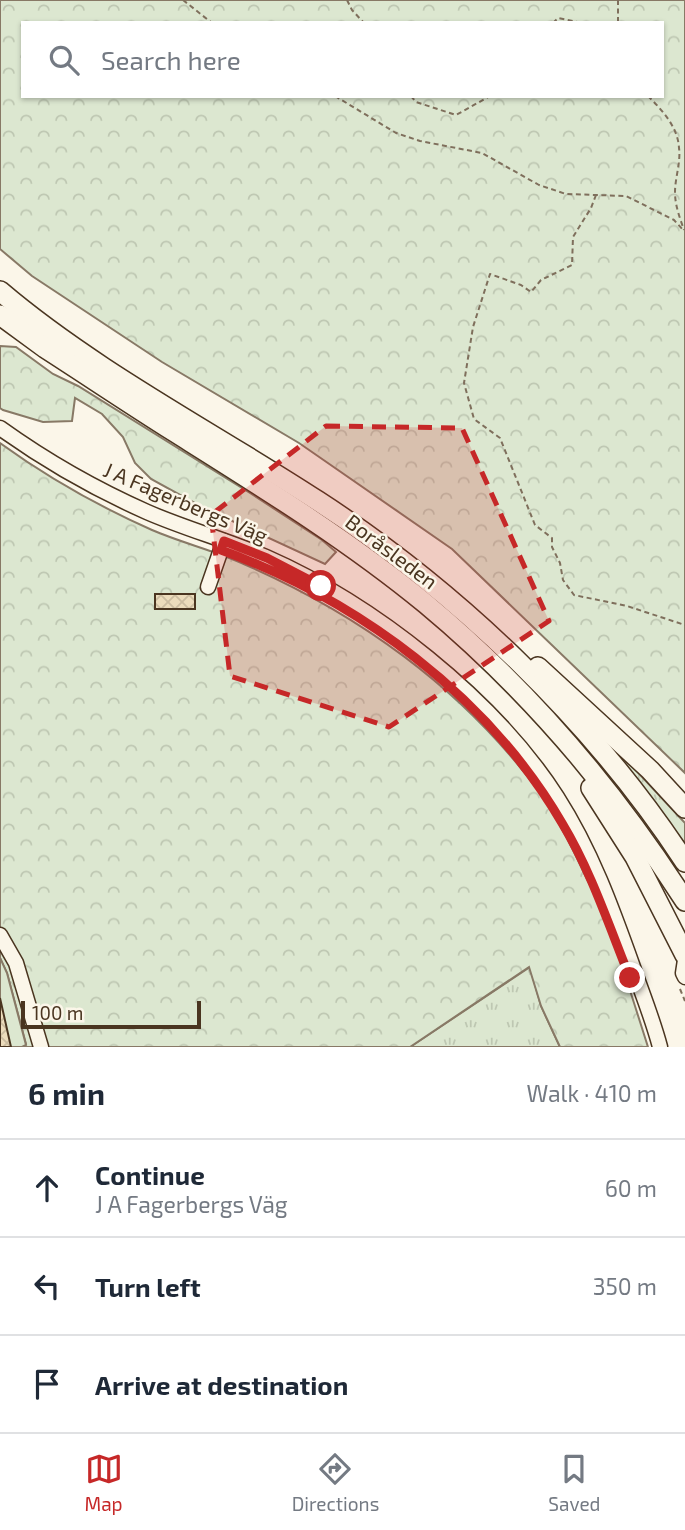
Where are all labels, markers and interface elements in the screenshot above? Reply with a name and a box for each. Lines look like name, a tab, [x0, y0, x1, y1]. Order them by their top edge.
search box	[21, 21, 664, 98]
icon: search	[45, 41, 83, 79]
text: Search here	[101, 44, 241, 75]
street label: J A Fagerbergs Väg	[100, 456, 272, 548]
street label: Boråsleden	[341, 508, 443, 594]
route start	[305, 570, 336, 601]
route end	[614, 962, 645, 993]
scale bar	[21, 998, 201, 1030]
text: 100 m	[32, 1001, 83, 1024]
text: 6 min	[28, 1075, 105, 1111]
text: Walk · 410 m	[526, 1079, 657, 1107]
text: Continue	[95, 1159, 205, 1190]
icon: ahead	[28, 1169, 66, 1207]
text: 60 m	[605, 1174, 657, 1202]
text: J A Fagerbergs Väg	[95, 1190, 288, 1218]
icon: left	[28, 1267, 66, 1305]
text: Turn left	[95, 1271, 201, 1302]
text: 350 m	[593, 1272, 657, 1300]
icon: arrive	[28, 1365, 66, 1403]
text: Arrive at destination	[95, 1369, 348, 1400]
tab: Map	[85, 1450, 123, 1515]
tab: Directions	[292, 1450, 379, 1515]
tab: Saved	[548, 1450, 600, 1515]

